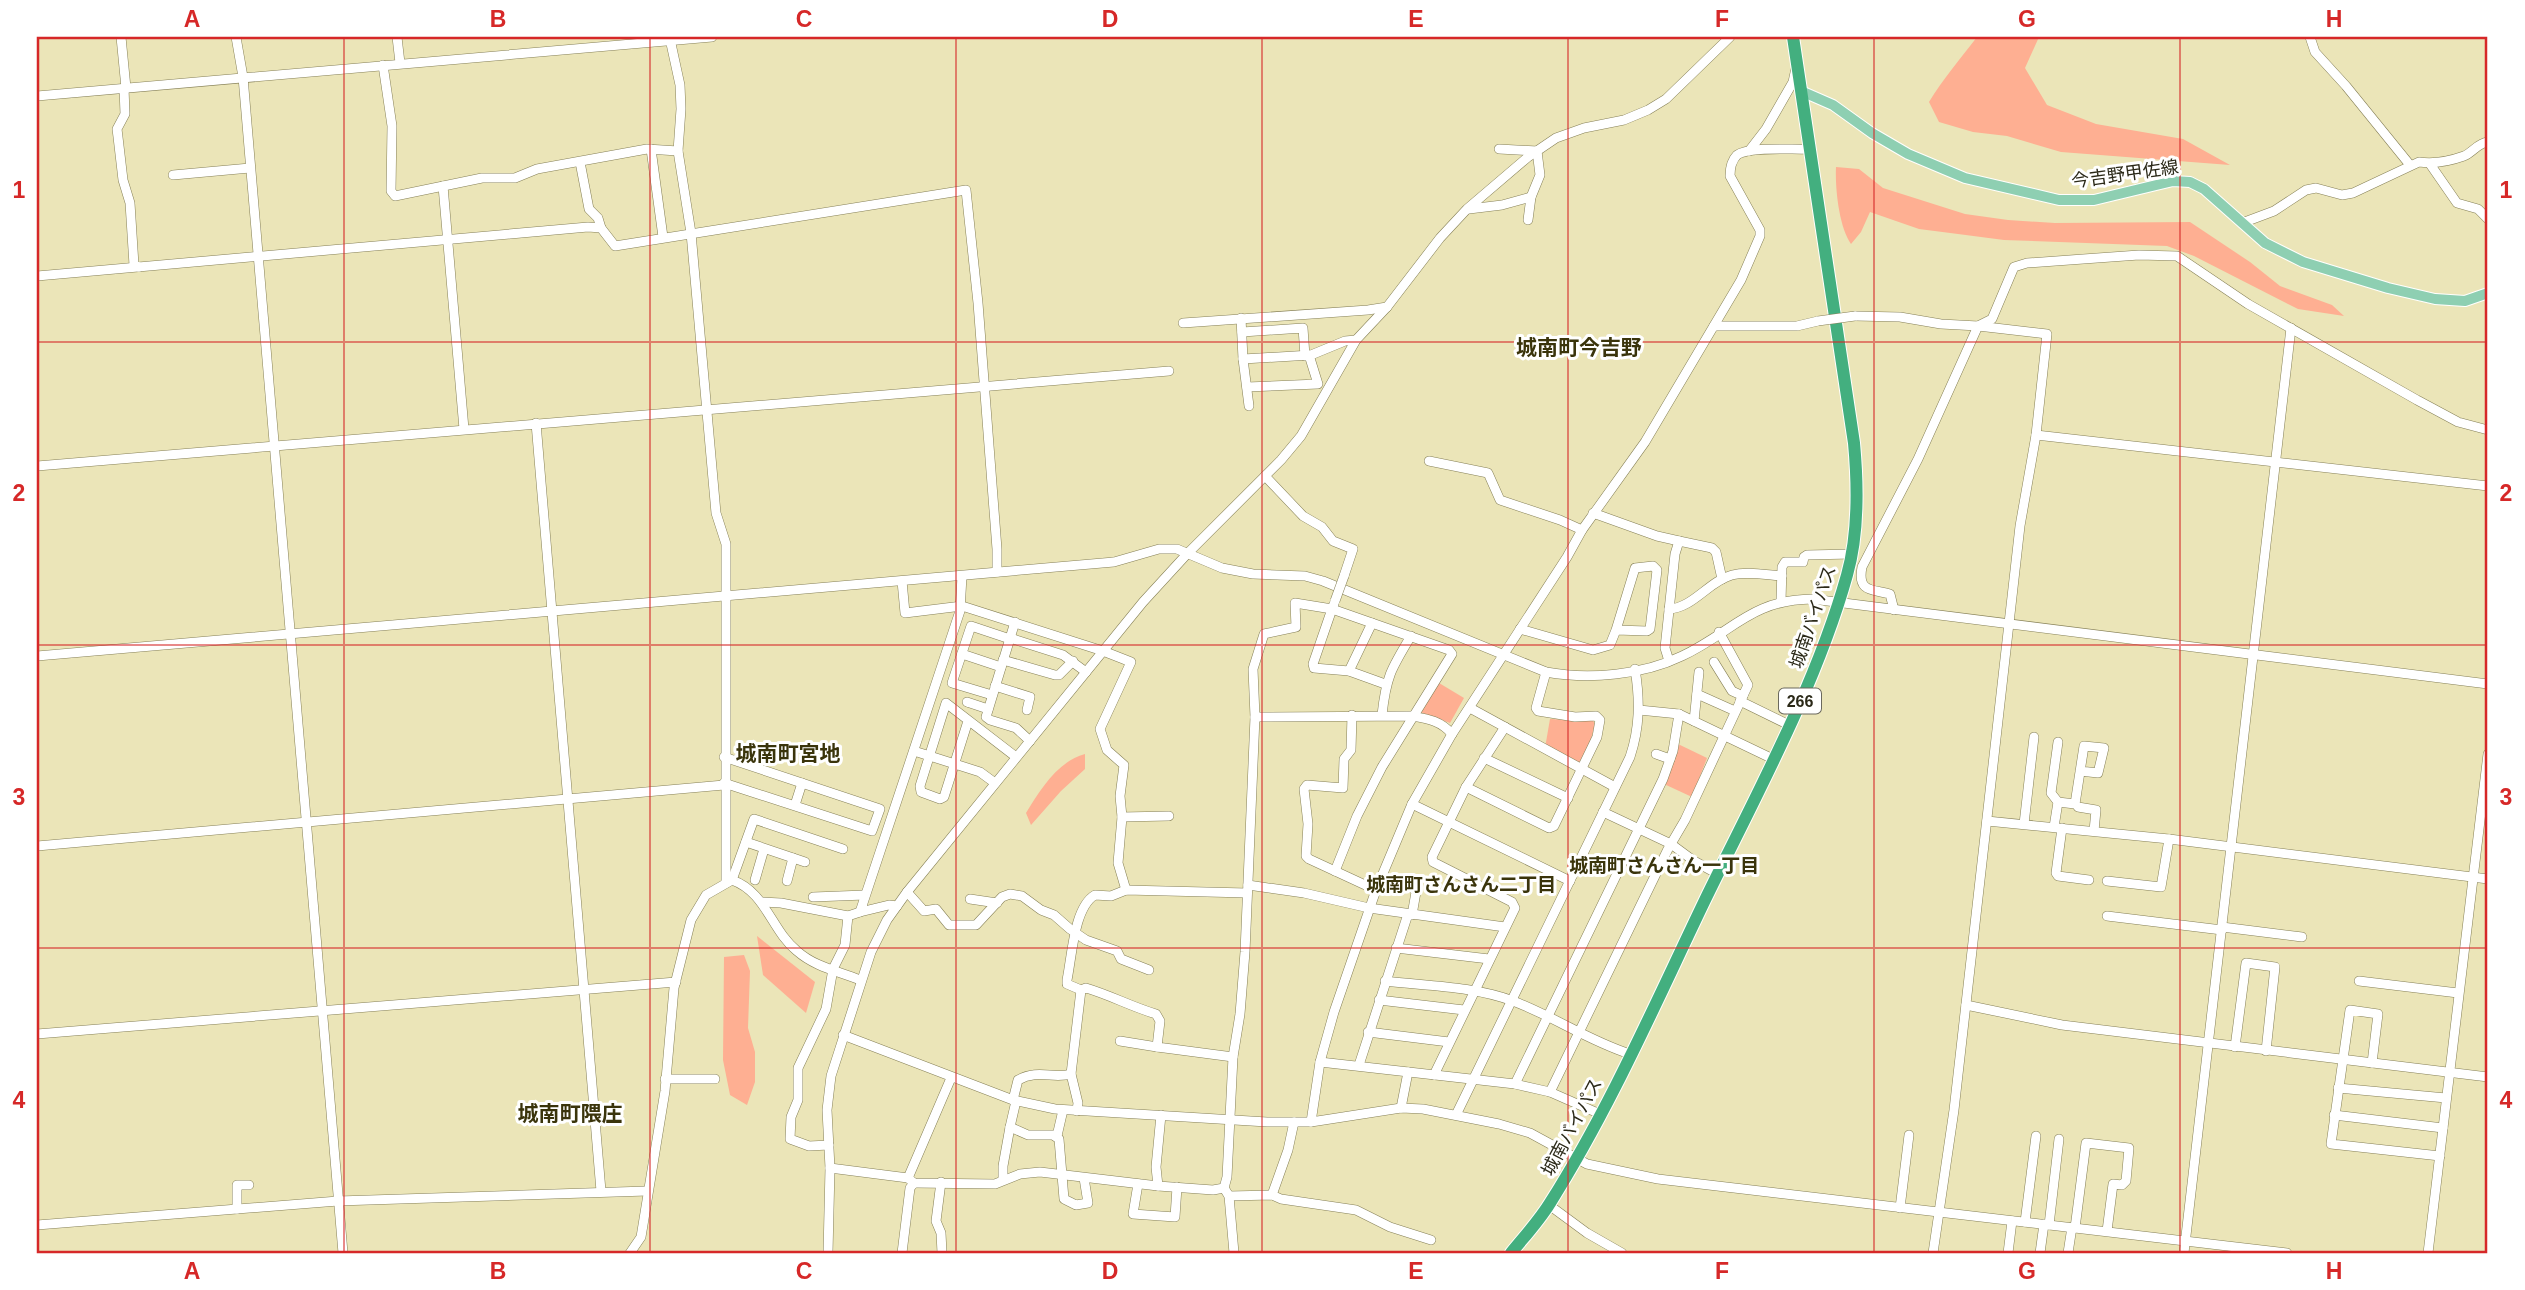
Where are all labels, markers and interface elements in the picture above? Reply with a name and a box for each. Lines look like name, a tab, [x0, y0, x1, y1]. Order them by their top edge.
text: A	[184, 6, 200, 32]
text: B	[490, 6, 506, 32]
text: C	[796, 6, 812, 32]
text: D	[1102, 6, 1118, 32]
text: E	[1408, 6, 1424, 32]
text: F	[1715, 6, 1729, 32]
text: G	[2018, 6, 2036, 32]
text: H	[2326, 6, 2342, 32]
street label: 今吉野甲佐線	[2070, 157, 2180, 191]
text: 1	[13, 177, 26, 203]
text: 1	[2500, 177, 2513, 203]
district label: 城南町今吉野	[1516, 336, 1642, 359]
text: 2	[13, 480, 25, 506]
text: 2	[2500, 480, 2512, 506]
street label: 城南バイパス	[1786, 563, 1840, 671]
road number: 266	[1779, 688, 1821, 714]
district label: 城南町宮地	[736, 742, 841, 765]
text: 3	[13, 784, 25, 810]
text: 3	[2500, 784, 2512, 810]
district label: 城南町さんさん一丁目	[1569, 855, 1759, 876]
district label: 城南町さんさん二丁目	[1366, 874, 1556, 895]
street label: 城南バイパス	[1538, 1075, 1606, 1179]
text: 4	[13, 1087, 26, 1113]
text: 4	[2500, 1087, 2513, 1113]
district label: 城南町隈庄	[518, 1102, 623, 1125]
text: A	[184, 1258, 200, 1284]
text: B	[490, 1258, 506, 1284]
text: C	[796, 1258, 812, 1284]
text: D	[1102, 1258, 1118, 1284]
text: E	[1408, 1258, 1424, 1284]
text: F	[1715, 1258, 1729, 1284]
text: G	[2018, 1258, 2036, 1284]
text: H	[2326, 1258, 2342, 1284]

